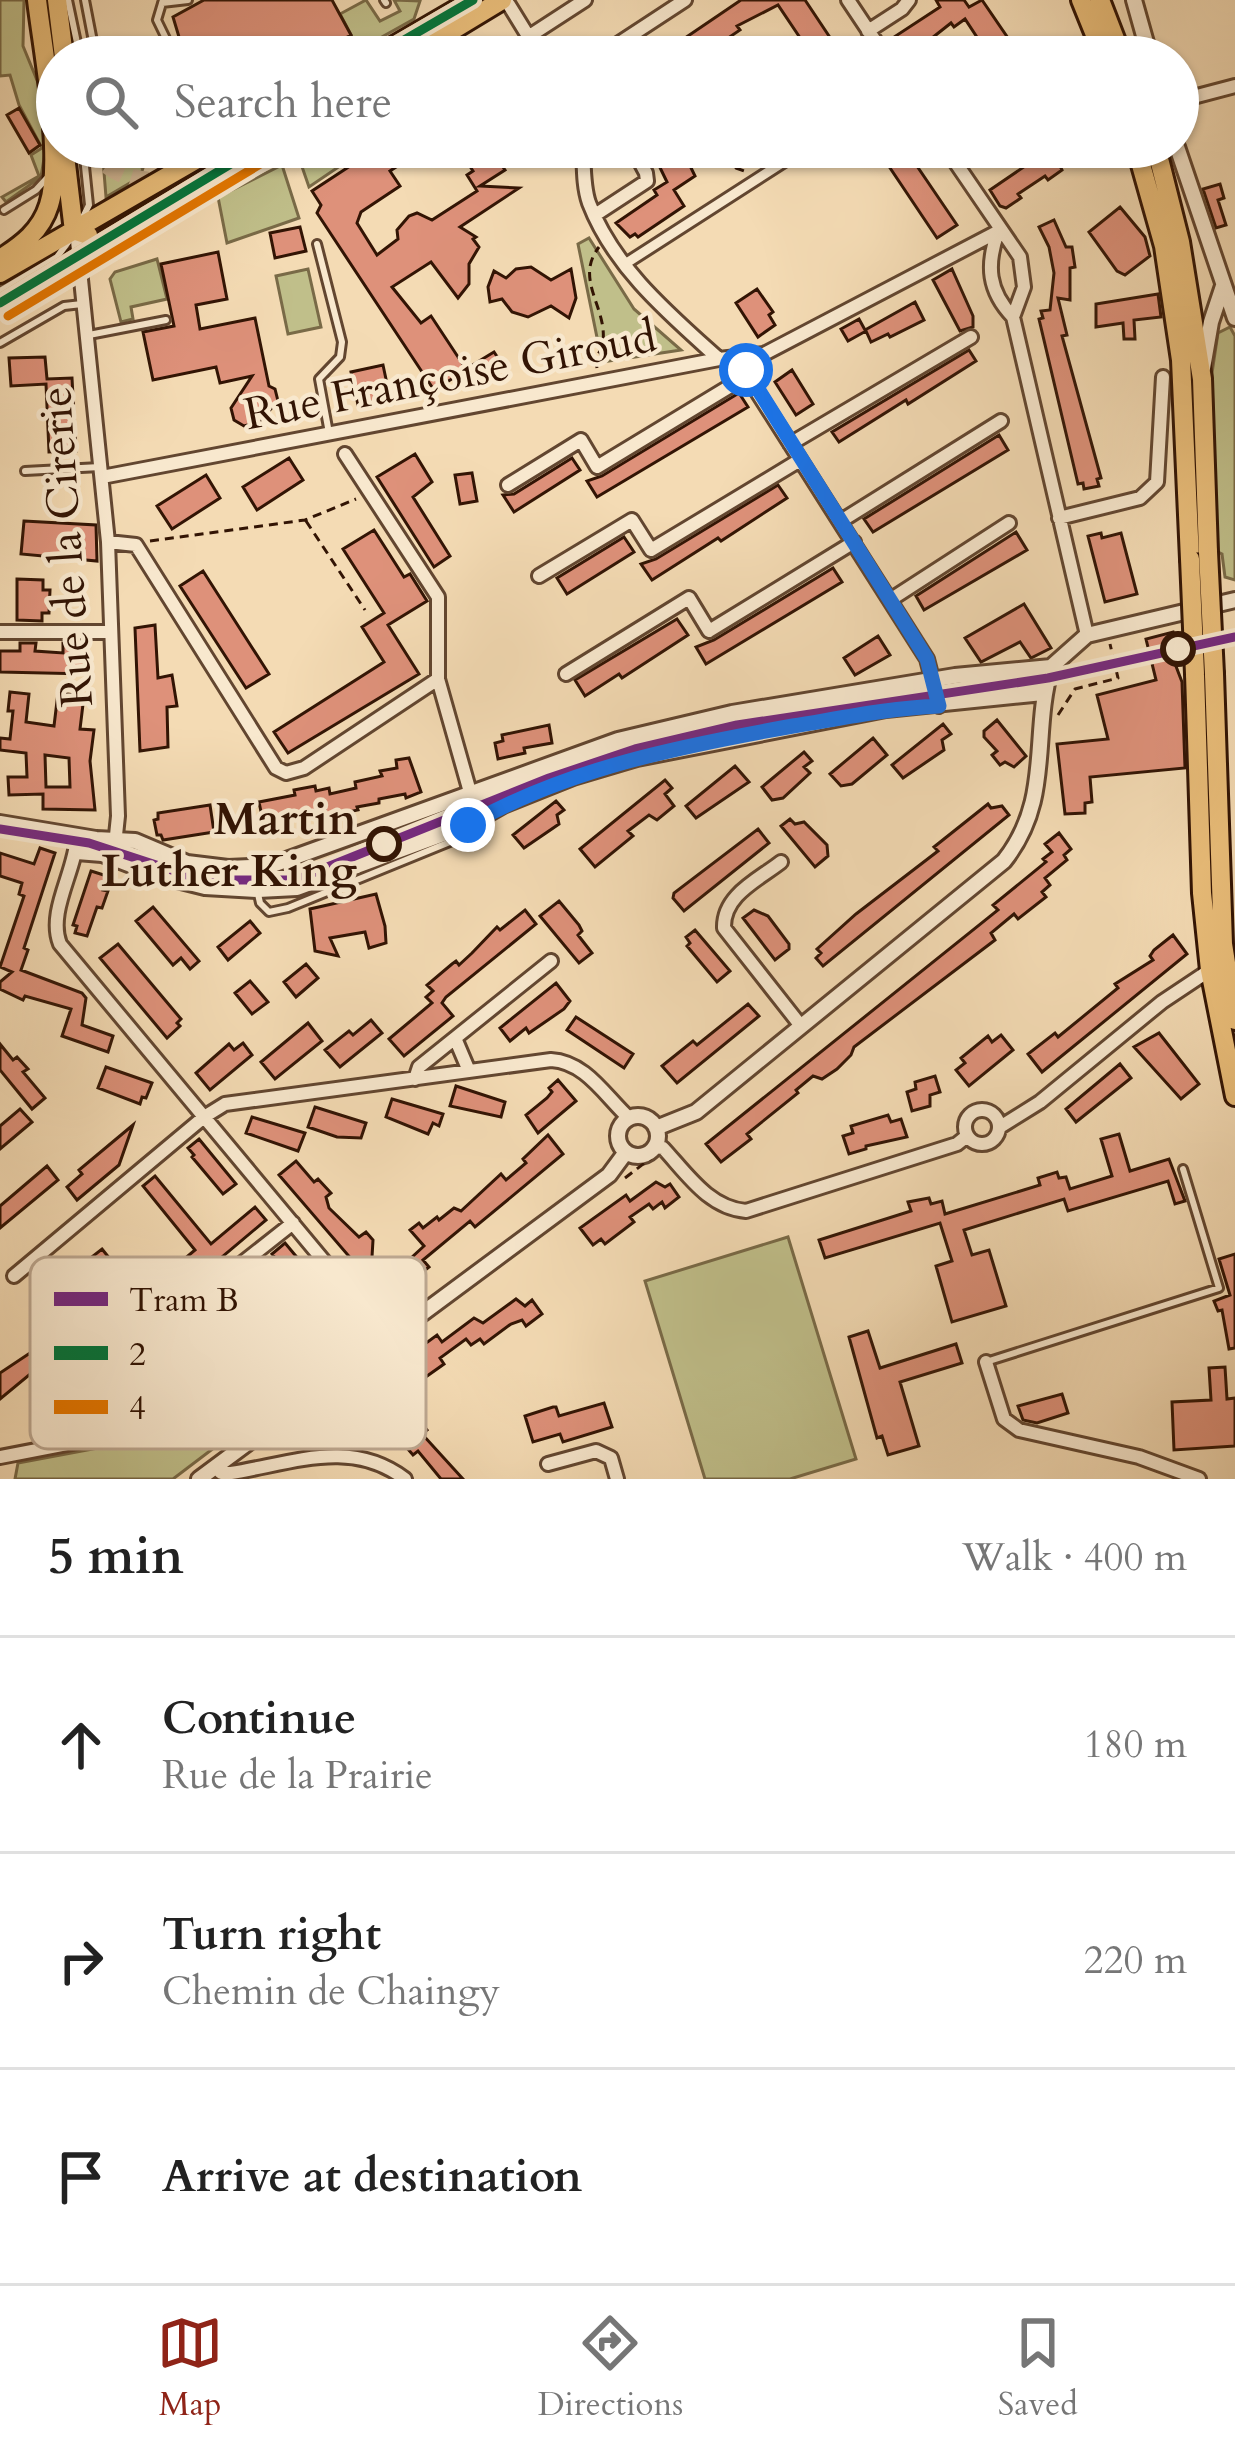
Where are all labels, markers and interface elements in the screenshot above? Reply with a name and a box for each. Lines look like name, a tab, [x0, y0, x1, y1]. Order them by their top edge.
search box	[36, 36, 1199, 168]
icon: search	[78, 69, 144, 135]
text: Search here	[174, 72, 392, 133]
street label: Rue Françoise Giroud	[239, 306, 661, 445]
route start	[719, 343, 773, 397]
street label: Rue de la Cirerie	[25, 385, 108, 709]
unlabelled marker	[1162, 633, 1194, 665]
place label: Martin Luther King	[101, 789, 357, 902]
route end	[441, 798, 495, 852]
marker: Martin Luther King	[368, 828, 400, 860]
legend	[30, 1257, 426, 1449]
text: Tram B	[129, 1278, 239, 1323]
text: 2	[129, 1332, 146, 1377]
text: 4	[129, 1386, 146, 1431]
text: 5 min	[48, 1522, 184, 1592]
text: Walk · 400 m	[962, 1531, 1187, 1584]
text: Continue	[162, 1688, 356, 1749]
icon: ahead	[48, 1712, 114, 1778]
text: 180 m	[1084, 1718, 1187, 1771]
text: Rue de la Prairie	[162, 1749, 433, 1802]
text: Turn right	[162, 1904, 381, 1965]
icon: right	[48, 1928, 114, 1994]
text: 220 m	[1084, 1934, 1187, 1987]
text: Chemin de Chaingy	[162, 1965, 500, 2018]
icon: arrive	[48, 2144, 114, 2210]
text: Arrive at destination	[162, 2146, 582, 2207]
tab: Map	[157, 2310, 223, 2427]
tab: Directions	[538, 2310, 683, 2427]
tab: Saved	[998, 2310, 1078, 2427]

